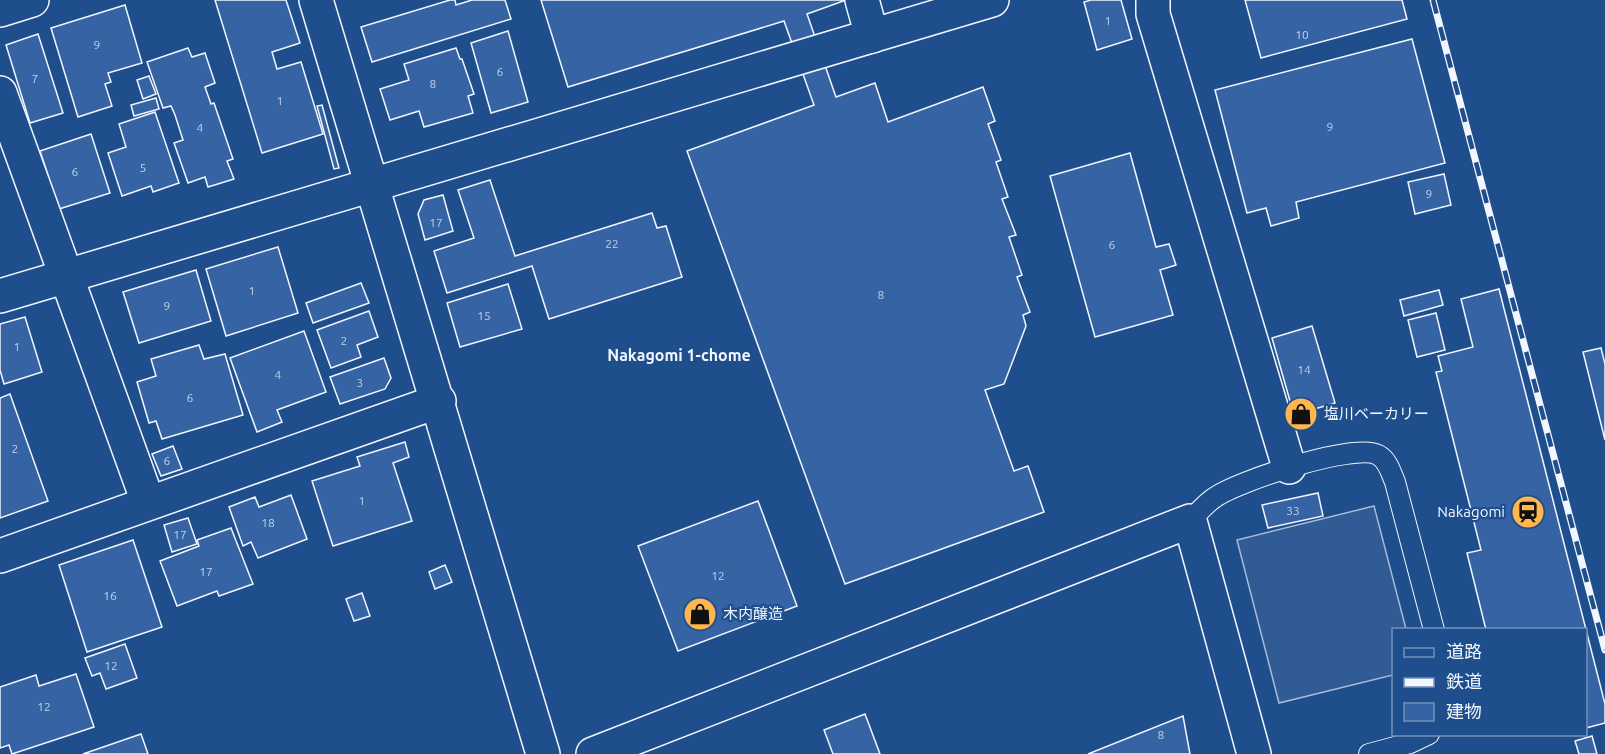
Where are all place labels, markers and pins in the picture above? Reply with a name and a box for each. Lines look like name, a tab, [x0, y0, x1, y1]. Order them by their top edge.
shop icon: 塩川ベーカリー	[1283, 396, 1319, 432]
place label: 塩川ベーカリー	[1324, 405, 1429, 422]
station icon: Nakagomi	[1510, 494, 1546, 530]
place label: Nakagomi	[1437, 503, 1505, 520]
shop icon: 木内醸造	[682, 596, 718, 632]
place label: 木内醸造	[723, 605, 783, 622]

